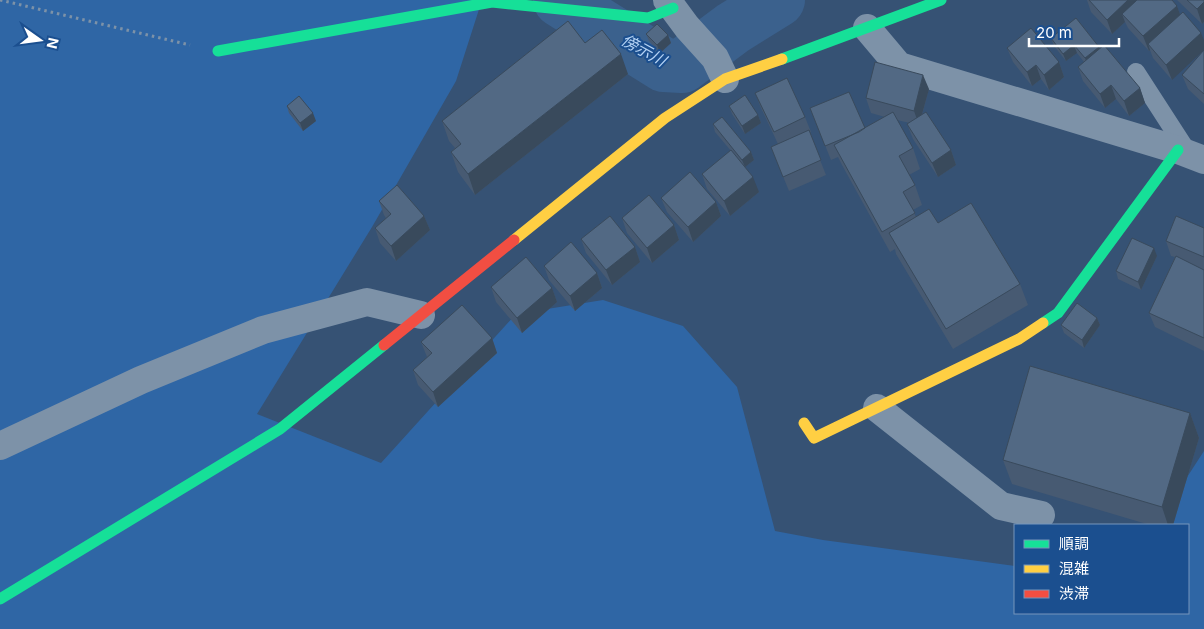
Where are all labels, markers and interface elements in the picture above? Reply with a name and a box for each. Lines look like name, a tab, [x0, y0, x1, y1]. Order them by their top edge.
north arrow	[15, 15, 65, 65]
scale bar	[1029, 15, 1119, 47]
text: 20 m	[1036, 23, 1072, 42]
water label: 傍示川	[618, 30, 672, 71]
text: N	[44, 36, 63, 50]
legend	[1014, 524, 1189, 614]
text: 順調	[1059, 534, 1089, 553]
text: 混雑	[1059, 559, 1089, 578]
text: 渋滞	[1059, 584, 1089, 603]

